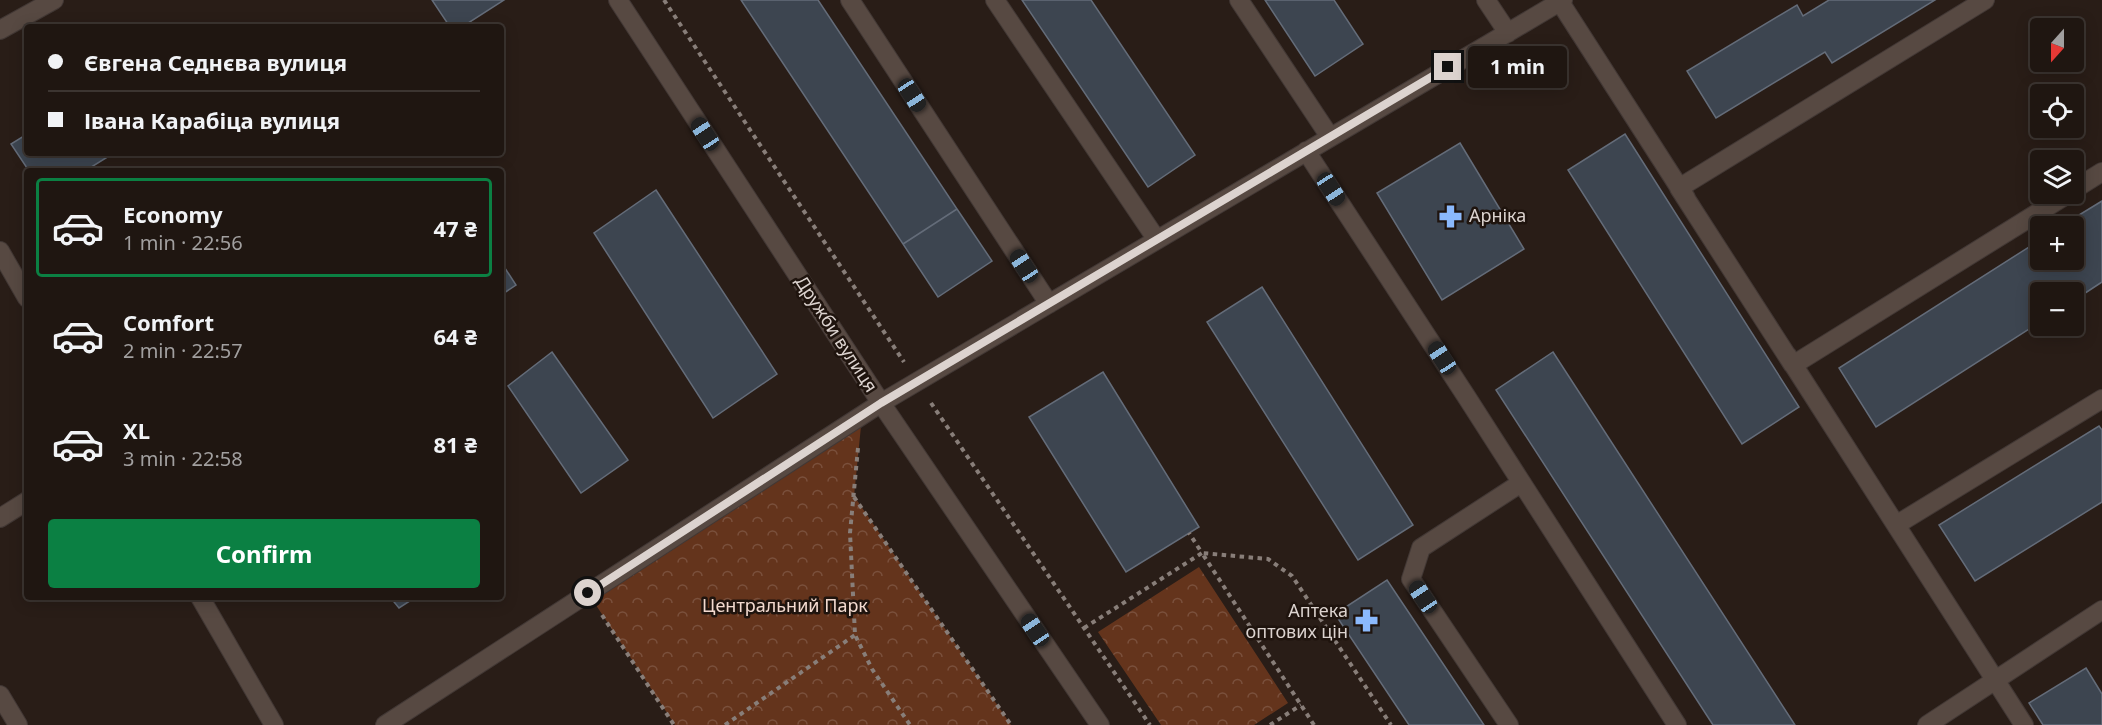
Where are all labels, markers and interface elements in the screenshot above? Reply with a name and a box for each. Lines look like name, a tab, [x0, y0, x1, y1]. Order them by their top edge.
north arrow	[2030, 18, 2084, 72]
map controls	[2030, 18, 2084, 336]
callout: 1 min	[1469, 46, 1568, 88]
text: Євгена Седнєва вулиця	[84, 47, 347, 77]
route end	[1434, 53, 1461, 80]
text: 1 min	[1490, 53, 1545, 80]
car	[895, 75, 929, 115]
button: locate	[2030, 84, 2084, 138]
text: Івана Карабіца вулиця	[84, 105, 340, 135]
car	[688, 114, 722, 154]
button: layers	[2030, 150, 2084, 204]
car	[1314, 169, 1348, 209]
text: Economy	[123, 199, 222, 229]
icon: car	[51, 201, 105, 255]
pharmacy icon: Арніка	[1438, 203, 1464, 229]
place label: Арніка	[1469, 203, 1526, 227]
text: 47 ₴	[434, 213, 477, 243]
button: +	[2030, 216, 2084, 270]
text: 1 min · 22:56	[123, 229, 243, 256]
car	[1007, 246, 1041, 286]
street label: Дружби вулиця	[790, 271, 883, 396]
button: −	[2030, 282, 2084, 336]
text: Comfort	[123, 307, 214, 337]
icon: car	[51, 309, 105, 363]
text: 64 ₴	[434, 321, 477, 351]
text: 2 min · 22:57	[123, 337, 243, 364]
car	[1425, 338, 1459, 378]
text: XL	[123, 415, 150, 445]
icon: car	[51, 417, 105, 471]
text: 81 ₴	[434, 429, 477, 459]
text: 3 min · 22:58	[123, 445, 243, 472]
button: Confirm	[48, 519, 480, 588]
car	[1405, 577, 1441, 617]
route start	[574, 579, 601, 606]
park label: Центральний Парк	[702, 593, 868, 617]
place label: Аптека оптових цін	[1246, 598, 1348, 643]
pharmacy icon: Аптека оптових цін	[1353, 608, 1379, 634]
car	[1017, 610, 1053, 650]

